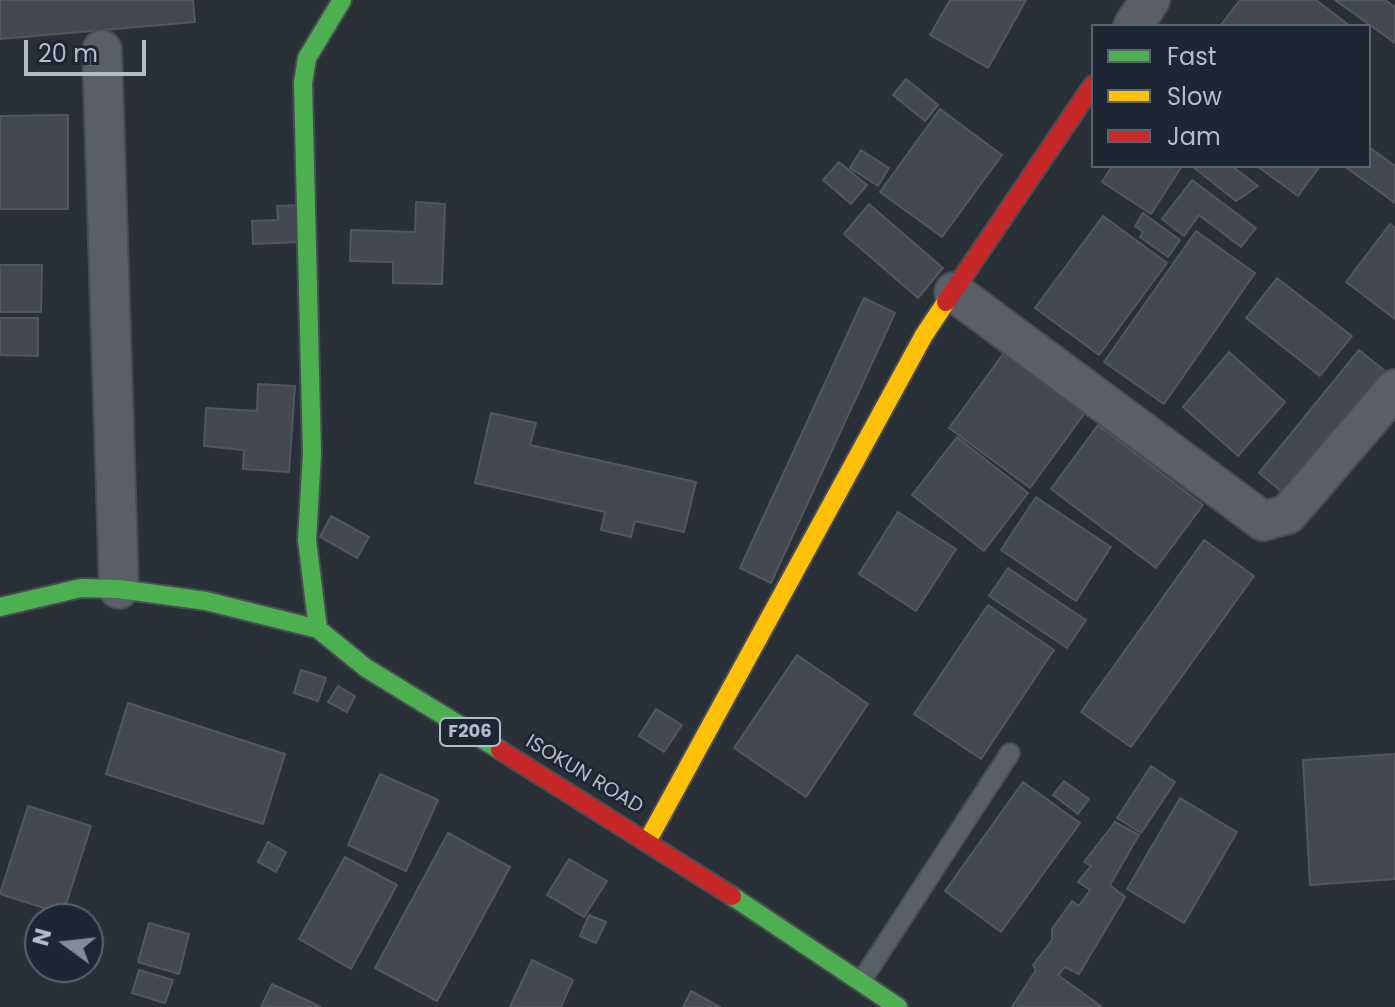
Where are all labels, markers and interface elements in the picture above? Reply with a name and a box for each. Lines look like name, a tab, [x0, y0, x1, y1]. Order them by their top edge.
scale bar	[28, 24, 150, 74]
legend	[1091, 24, 1371, 168]
text: 20 m	[38, 37, 98, 70]
text: Fast	[1167, 40, 1217, 73]
text: Slow	[1167, 80, 1222, 113]
text: Jam	[1167, 120, 1221, 153]
road number: F206	[440, 718, 500, 746]
street label: ISOKUN ROAD	[521, 731, 647, 819]
north arrow	[24, 903, 104, 983]
text: N	[25, 925, 59, 949]

